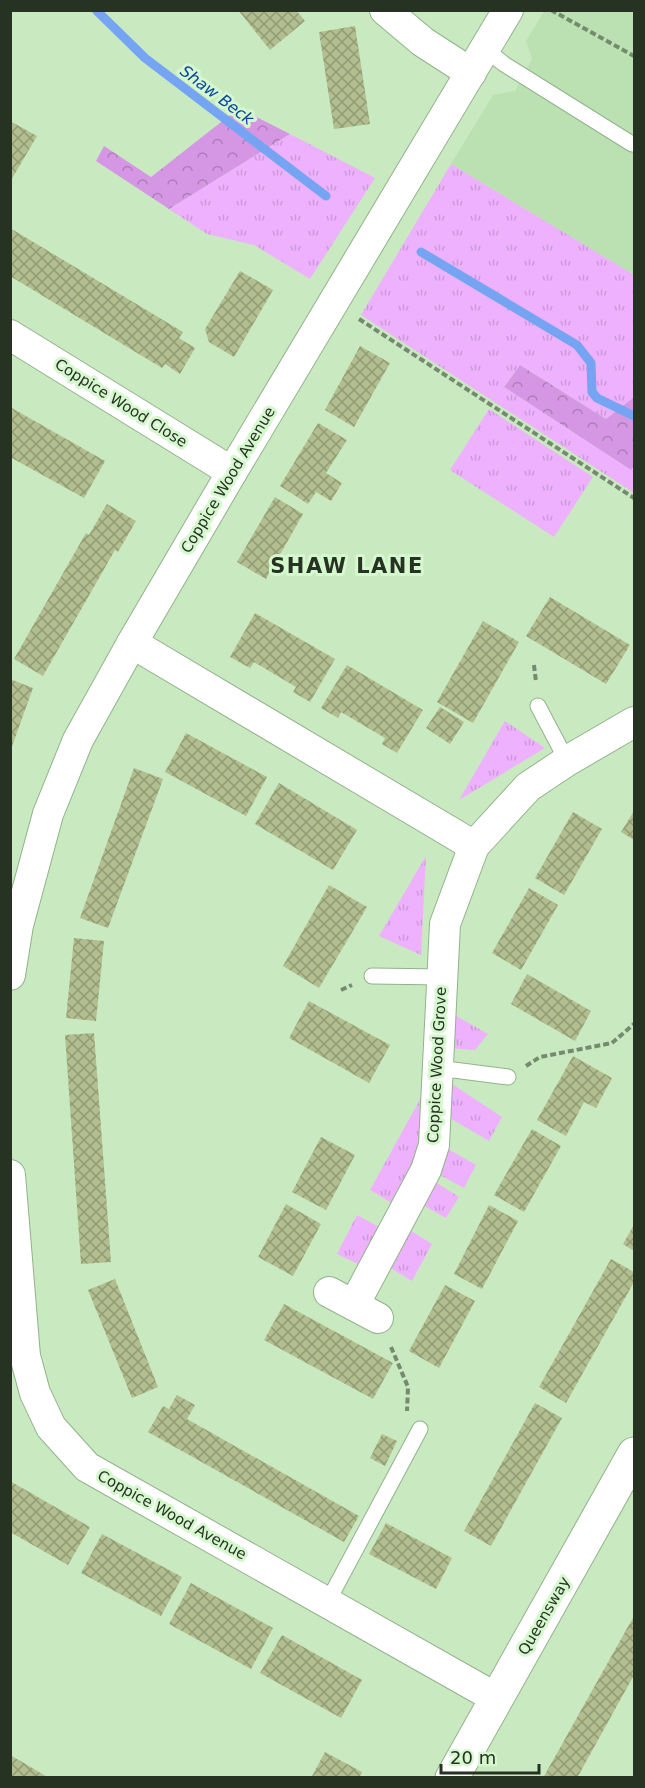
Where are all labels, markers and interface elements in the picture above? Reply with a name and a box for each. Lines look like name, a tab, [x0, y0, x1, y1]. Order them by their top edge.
water label: Shaw Beck	[176, 61, 258, 129]
street label: Coppice Wood Close	[52, 355, 190, 451]
street label: Coppice Wood Avenue	[177, 404, 279, 556]
district label: SHAW LANE	[270, 554, 424, 578]
street label: Coppice Wood Grove	[424, 986, 450, 1144]
street label: Coppice Wood Avenue	[94, 1467, 250, 1563]
street label: Queensway	[514, 1574, 574, 1658]
scale bar	[441, 1737, 538, 1775]
text: 20 m	[450, 1747, 496, 1768]

